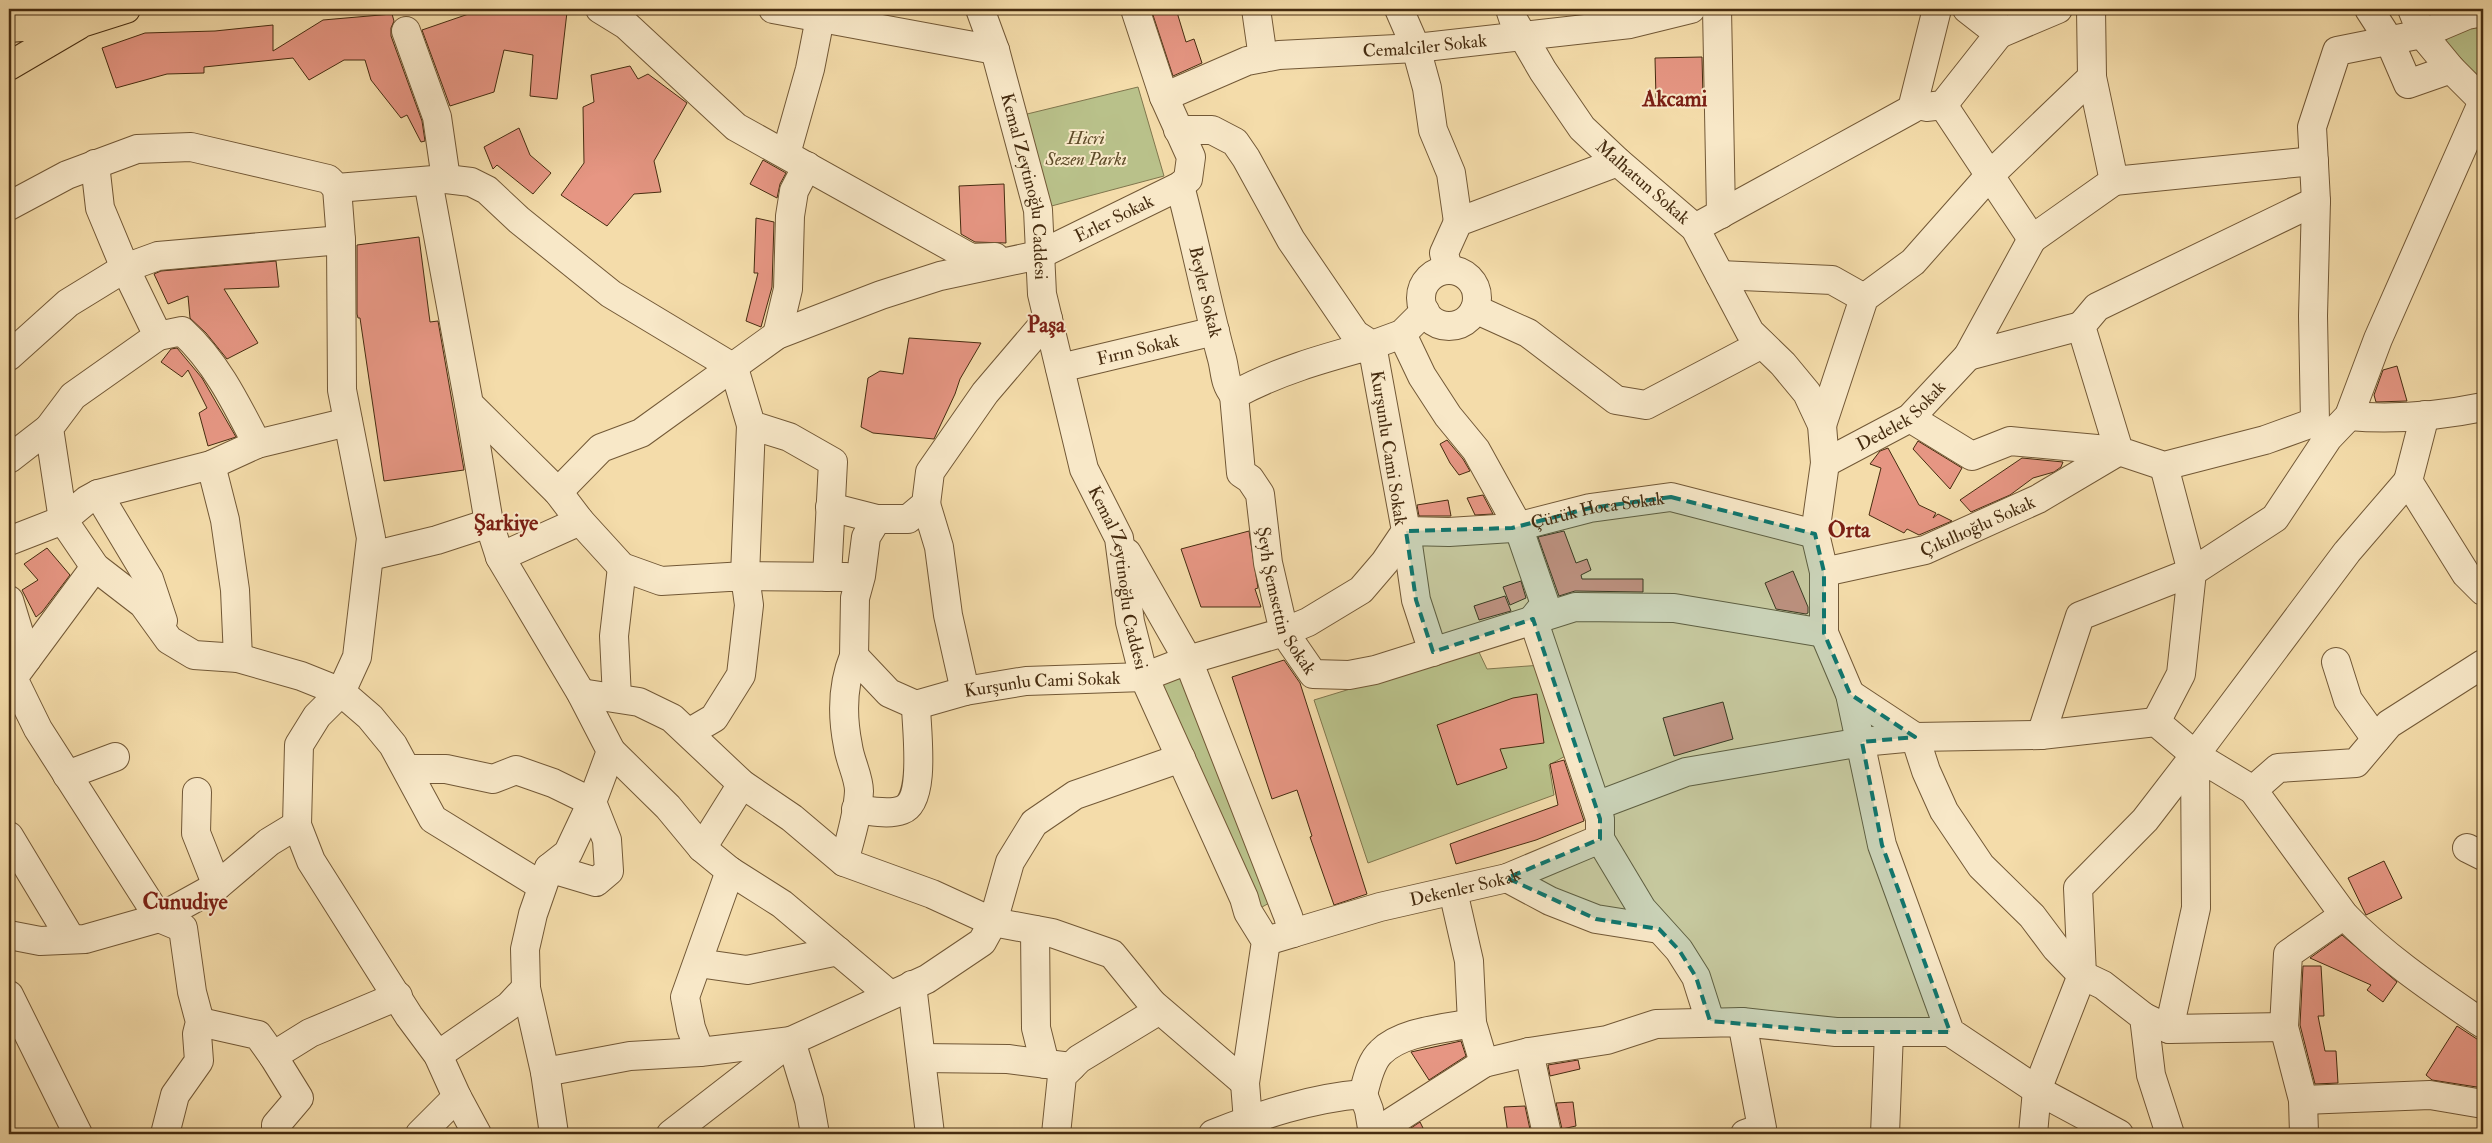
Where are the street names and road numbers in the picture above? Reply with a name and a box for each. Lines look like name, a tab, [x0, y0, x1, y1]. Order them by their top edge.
street label: Cemalciler Sokak	[1362, 29, 1488, 63]
street label: Kemal Zeytinoğlu Caddesi	[995, 91, 1052, 281]
street label: Malhatun Sokak	[1591, 135, 1695, 230]
street label: Erler Sokak	[1071, 189, 1158, 248]
street label: Beyler Sokak	[1183, 244, 1227, 340]
street label: Fırın Sokak	[1094, 329, 1182, 371]
street label: Kurşunlu Cami Sokak	[1365, 369, 1412, 528]
street label: Dedelek Sokak	[1852, 376, 1951, 456]
street label: Kemal Zeytinoğlu Caddesi	[1083, 482, 1153, 672]
street label: Çürük Hoca Sokak	[1528, 487, 1666, 535]
street label: Çıkıllıoğlu Sokak	[1917, 491, 2039, 563]
street label: Şeyh Şemsettin Sokak	[1252, 525, 1321, 680]
street label: Kurşunlu Cami Sokak	[963, 667, 1121, 703]
street label: Dekenler Sokak	[1407, 862, 1524, 912]

